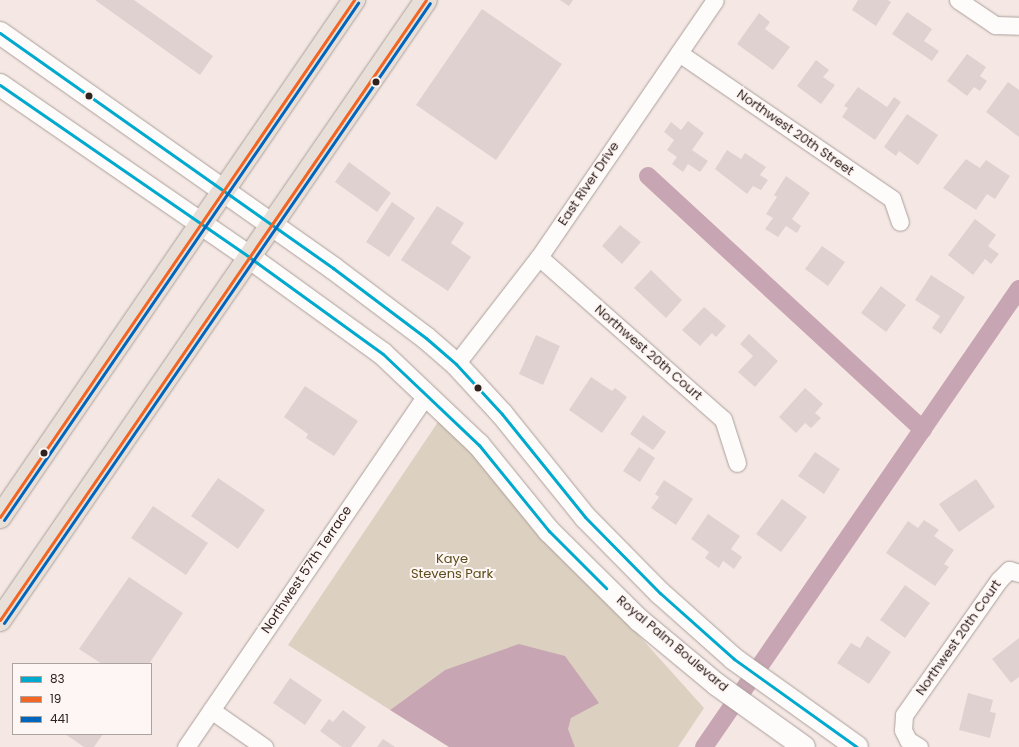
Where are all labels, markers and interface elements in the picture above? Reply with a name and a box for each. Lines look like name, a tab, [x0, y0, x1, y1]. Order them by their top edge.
unlabelled marker	[371, 77, 381, 87]
street label: Northwest 20th Street	[733, 87, 857, 179]
unlabelled marker	[84, 91, 94, 101]
street label: East River Drive	[555, 139, 623, 229]
street label: Northwest 20th Court	[591, 302, 705, 404]
unlabelled marker	[473, 383, 483, 393]
unlabelled marker	[39, 448, 49, 458]
street label: Northwest 57th Terrace	[258, 503, 356, 637]
park label: Kaye Stevens Park	[411, 552, 493, 583]
street label: Northwest 20th Court	[913, 577, 1005, 699]
street label: Royal Palm Boulevard	[613, 593, 731, 695]
legend	[12, 663, 152, 735]
text: 83	[50, 670, 65, 687]
text: 19	[50, 690, 61, 707]
text: 441	[50, 710, 69, 727]

